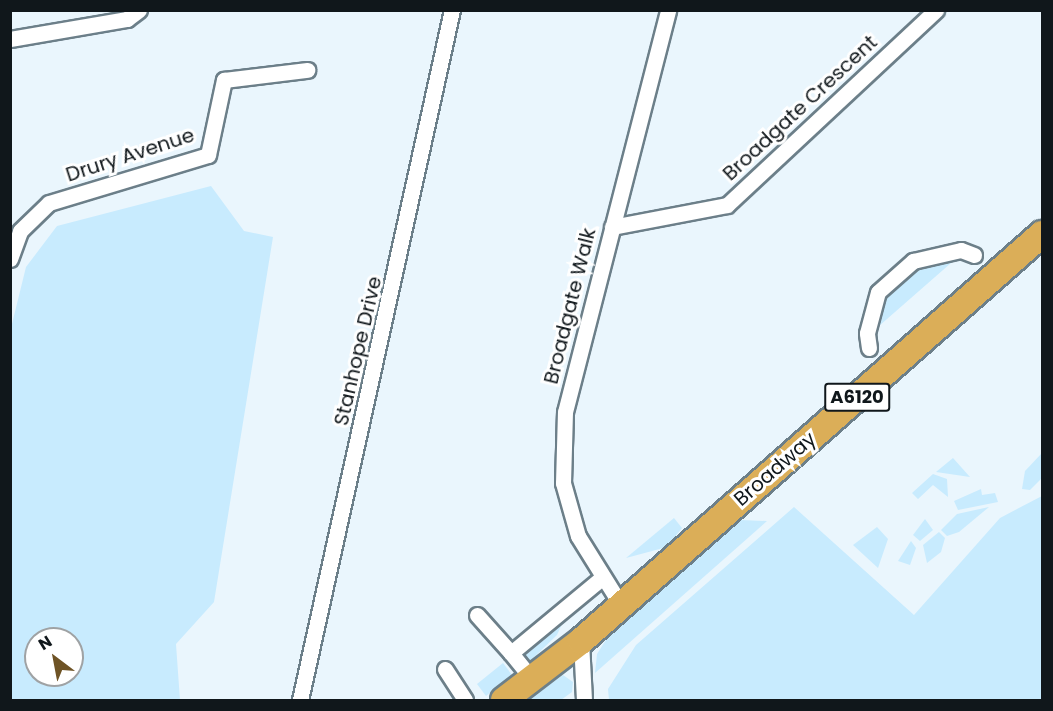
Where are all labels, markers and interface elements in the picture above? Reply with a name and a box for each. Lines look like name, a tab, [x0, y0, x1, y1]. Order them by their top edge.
street label: Broadgate Crescent	[718, 30, 882, 186]
street label: Drury Avenue	[63, 123, 197, 187]
street label: Broadgate Walk	[539, 226, 601, 386]
street label: Stanhope Drive	[329, 274, 387, 428]
road number: A6120	[824, 382, 890, 412]
street label: Broadway	[729, 427, 821, 511]
north arrow	[24, 627, 84, 687]
text: N	[34, 630, 56, 656]

